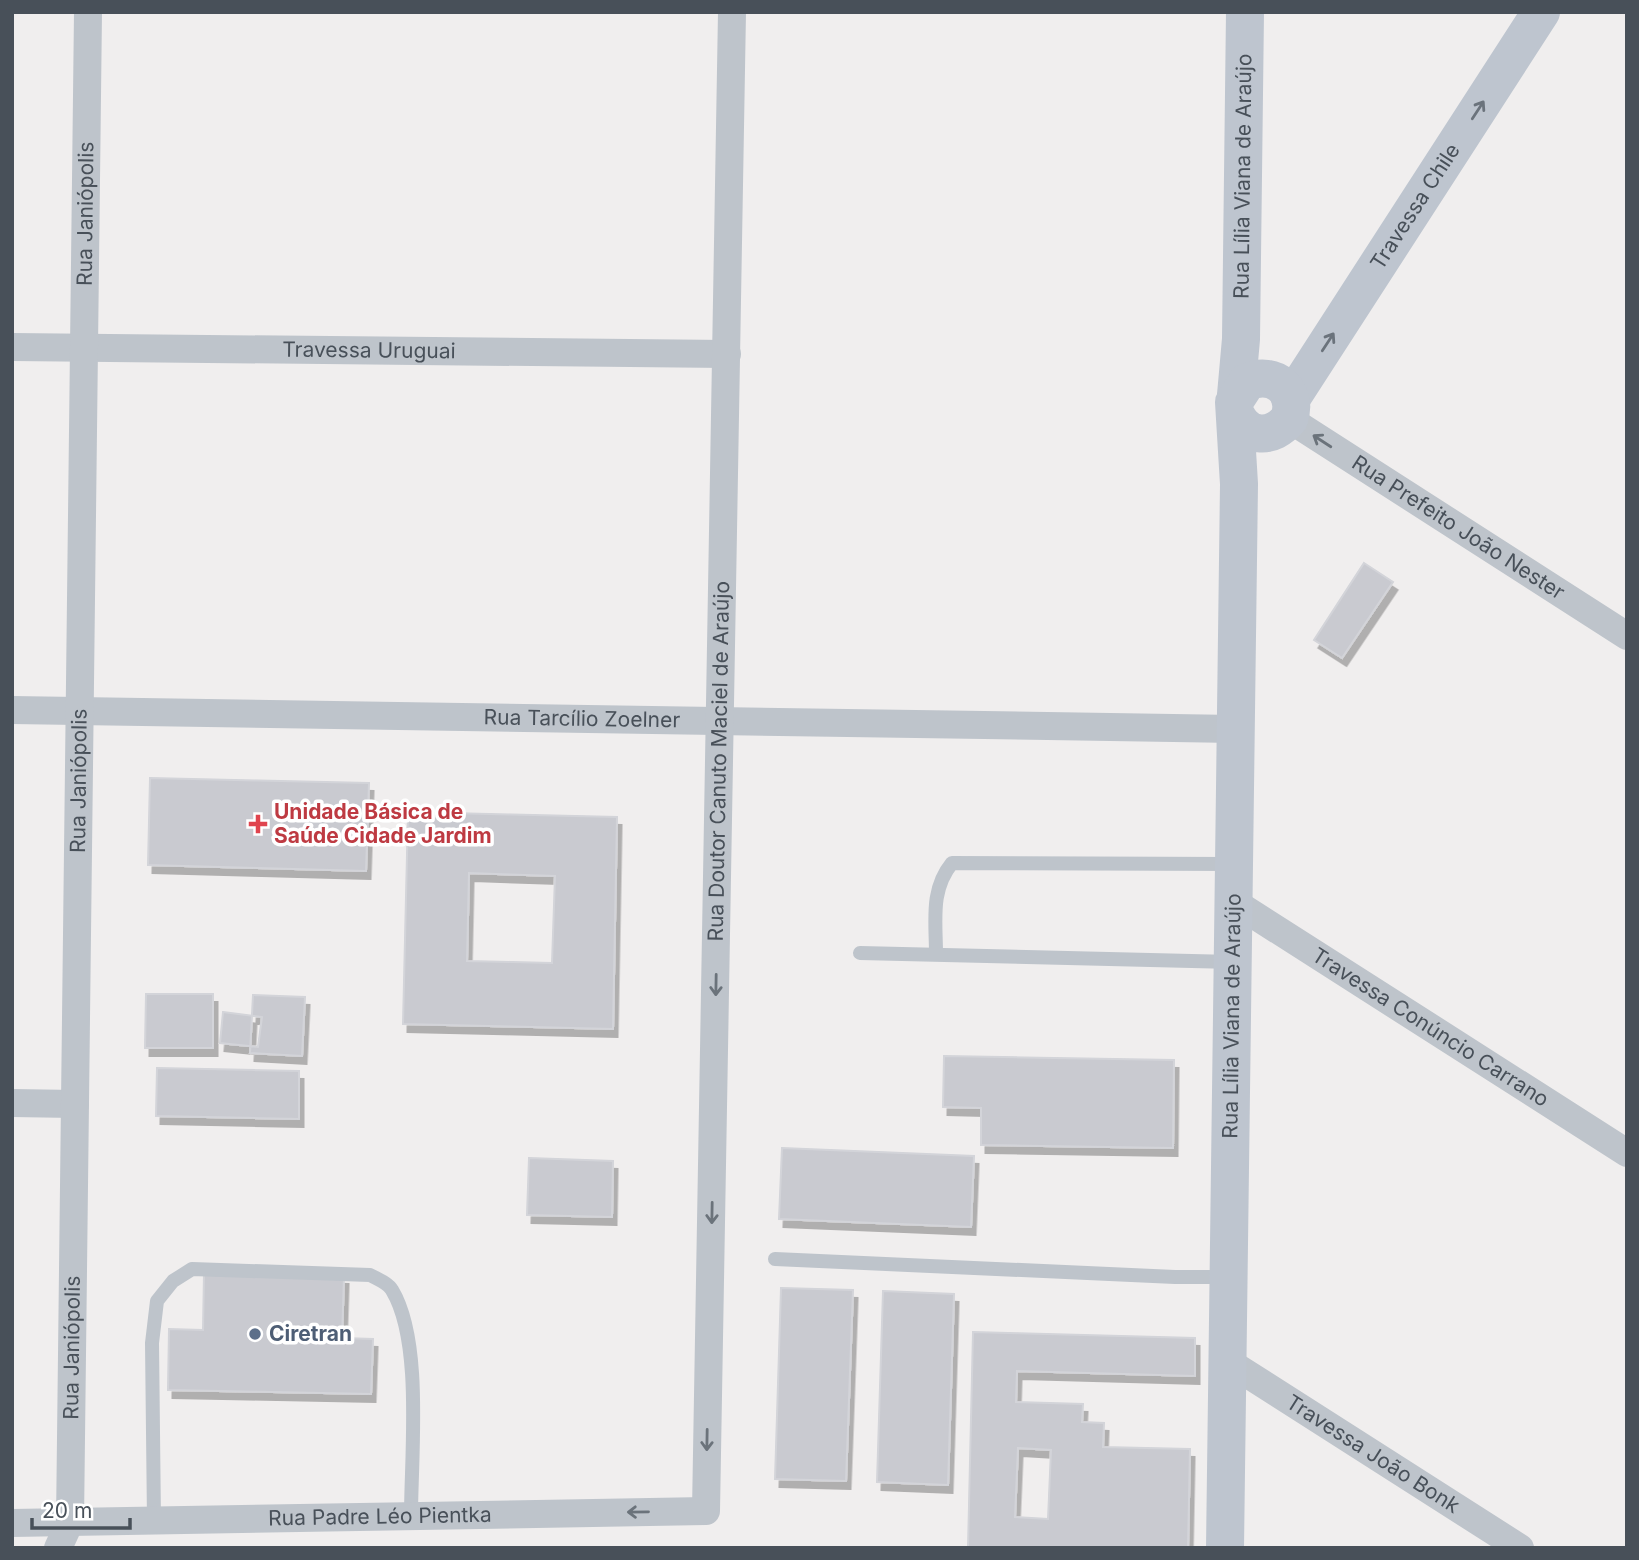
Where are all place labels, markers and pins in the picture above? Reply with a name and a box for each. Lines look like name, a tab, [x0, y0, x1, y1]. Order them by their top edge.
place label: Unidade Básica de Saúde Cidade Jardim	[274, 799, 492, 848]
marker: Unidade Básica de Saúde Cidade Jardim	[248, 814, 268, 834]
place label: Ciretran	[269, 1321, 352, 1346]
marker: Ciretran	[247, 1326, 263, 1342]

